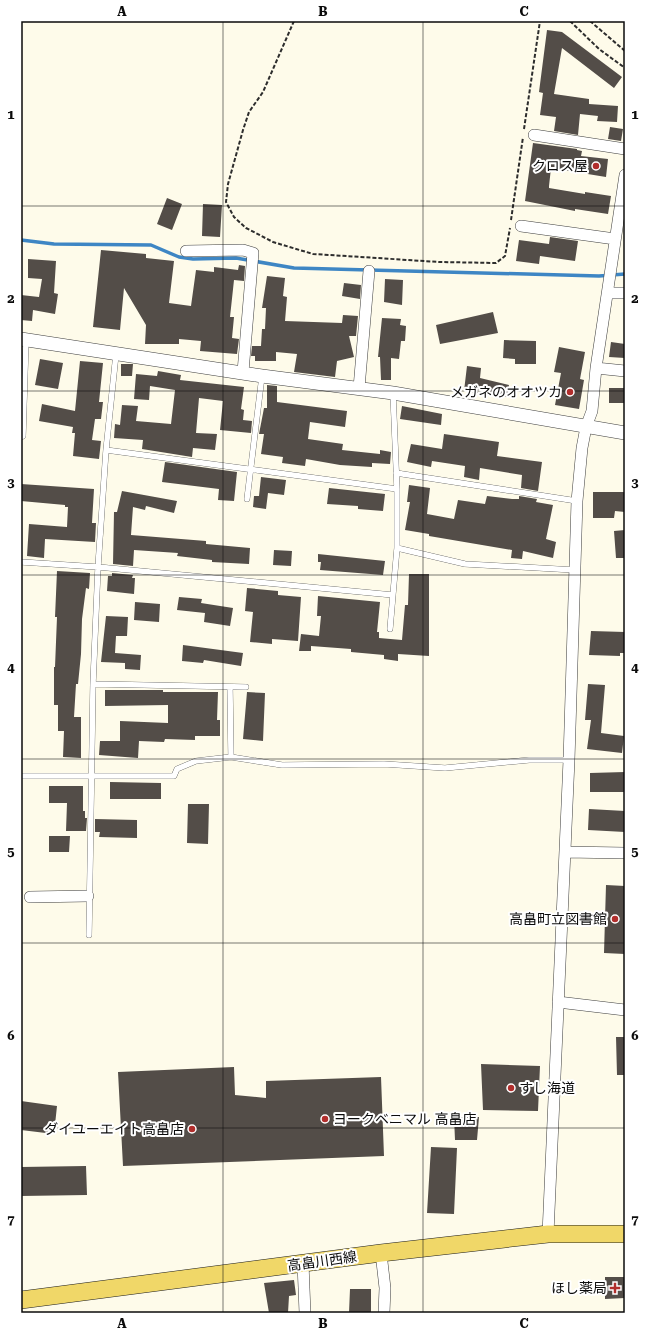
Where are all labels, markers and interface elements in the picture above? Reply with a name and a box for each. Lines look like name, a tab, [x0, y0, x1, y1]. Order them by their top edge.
text: A	[117, 4, 127, 19]
text: B	[318, 4, 328, 19]
text: C	[519, 4, 529, 19]
text: 1	[7, 107, 15, 122]
text: 1	[631, 107, 639, 122]
place label: クロス屋	[532, 158, 588, 174]
marker: クロス屋	[591, 161, 601, 171]
text: 2	[7, 291, 15, 306]
text: 2	[631, 291, 639, 306]
place label: メガネのオオツカ	[450, 384, 562, 400]
marker: メガネのオオツカ	[565, 387, 575, 397]
text: 3	[7, 475, 15, 490]
text: 3	[631, 475, 639, 490]
text: 4	[7, 660, 15, 675]
text: 4	[631, 660, 639, 675]
text: 5	[7, 844, 15, 859]
text: 5	[631, 844, 639, 859]
place label: 高畠町立図書館	[509, 911, 607, 927]
marker: 高畠町立図書館	[610, 914, 620, 924]
text: 6	[7, 1028, 15, 1043]
text: 6	[631, 1028, 639, 1043]
place label: すし海道	[519, 1080, 575, 1096]
marker: すし海道	[506, 1083, 516, 1093]
place label: ヨークベニマル 高畠店	[333, 1111, 477, 1127]
marker: ヨークベニマル 高畠店	[320, 1114, 330, 1124]
place label: ダイユーエイト高畠店	[44, 1121, 184, 1137]
marker: ダイユーエイト高畠店	[187, 1124, 197, 1134]
text: 7	[7, 1212, 15, 1227]
text: 7	[631, 1212, 639, 1227]
street label: 高畠川西線	[286, 1248, 358, 1274]
place label: ほし薬局	[551, 1280, 607, 1296]
marker: ほし薬局	[610, 1283, 620, 1293]
text: A	[117, 1316, 127, 1331]
text: B	[318, 1316, 328, 1331]
text: C	[519, 1316, 529, 1331]

